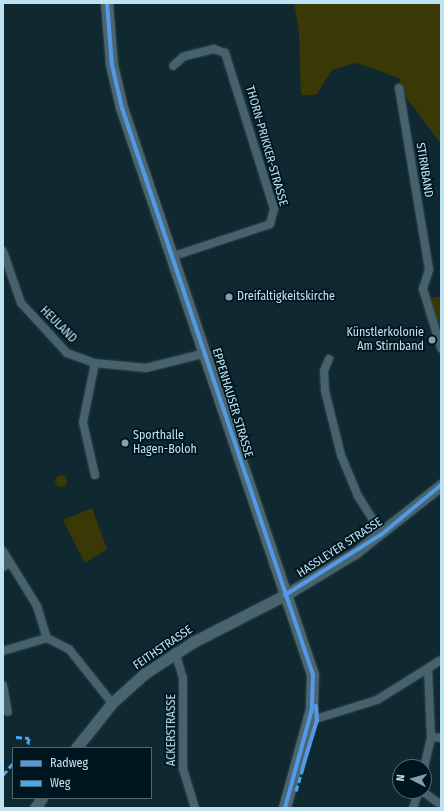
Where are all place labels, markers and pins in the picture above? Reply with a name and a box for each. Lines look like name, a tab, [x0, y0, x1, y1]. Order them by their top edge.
place label: Dreifaltigkeitskirche	[237, 290, 335, 304]
marker: Dreifaltigkeitskirche	[224, 292, 234, 302]
place label: Künstlerkolonie Am Stirnband	[347, 326, 424, 354]
marker: Künstlerkolonie Am Stirnband	[427, 335, 437, 345]
place label: Sporthalle Hagen-Boloh	[133, 429, 197, 457]
marker: Sporthalle Hagen-Boloh	[120, 438, 130, 448]

